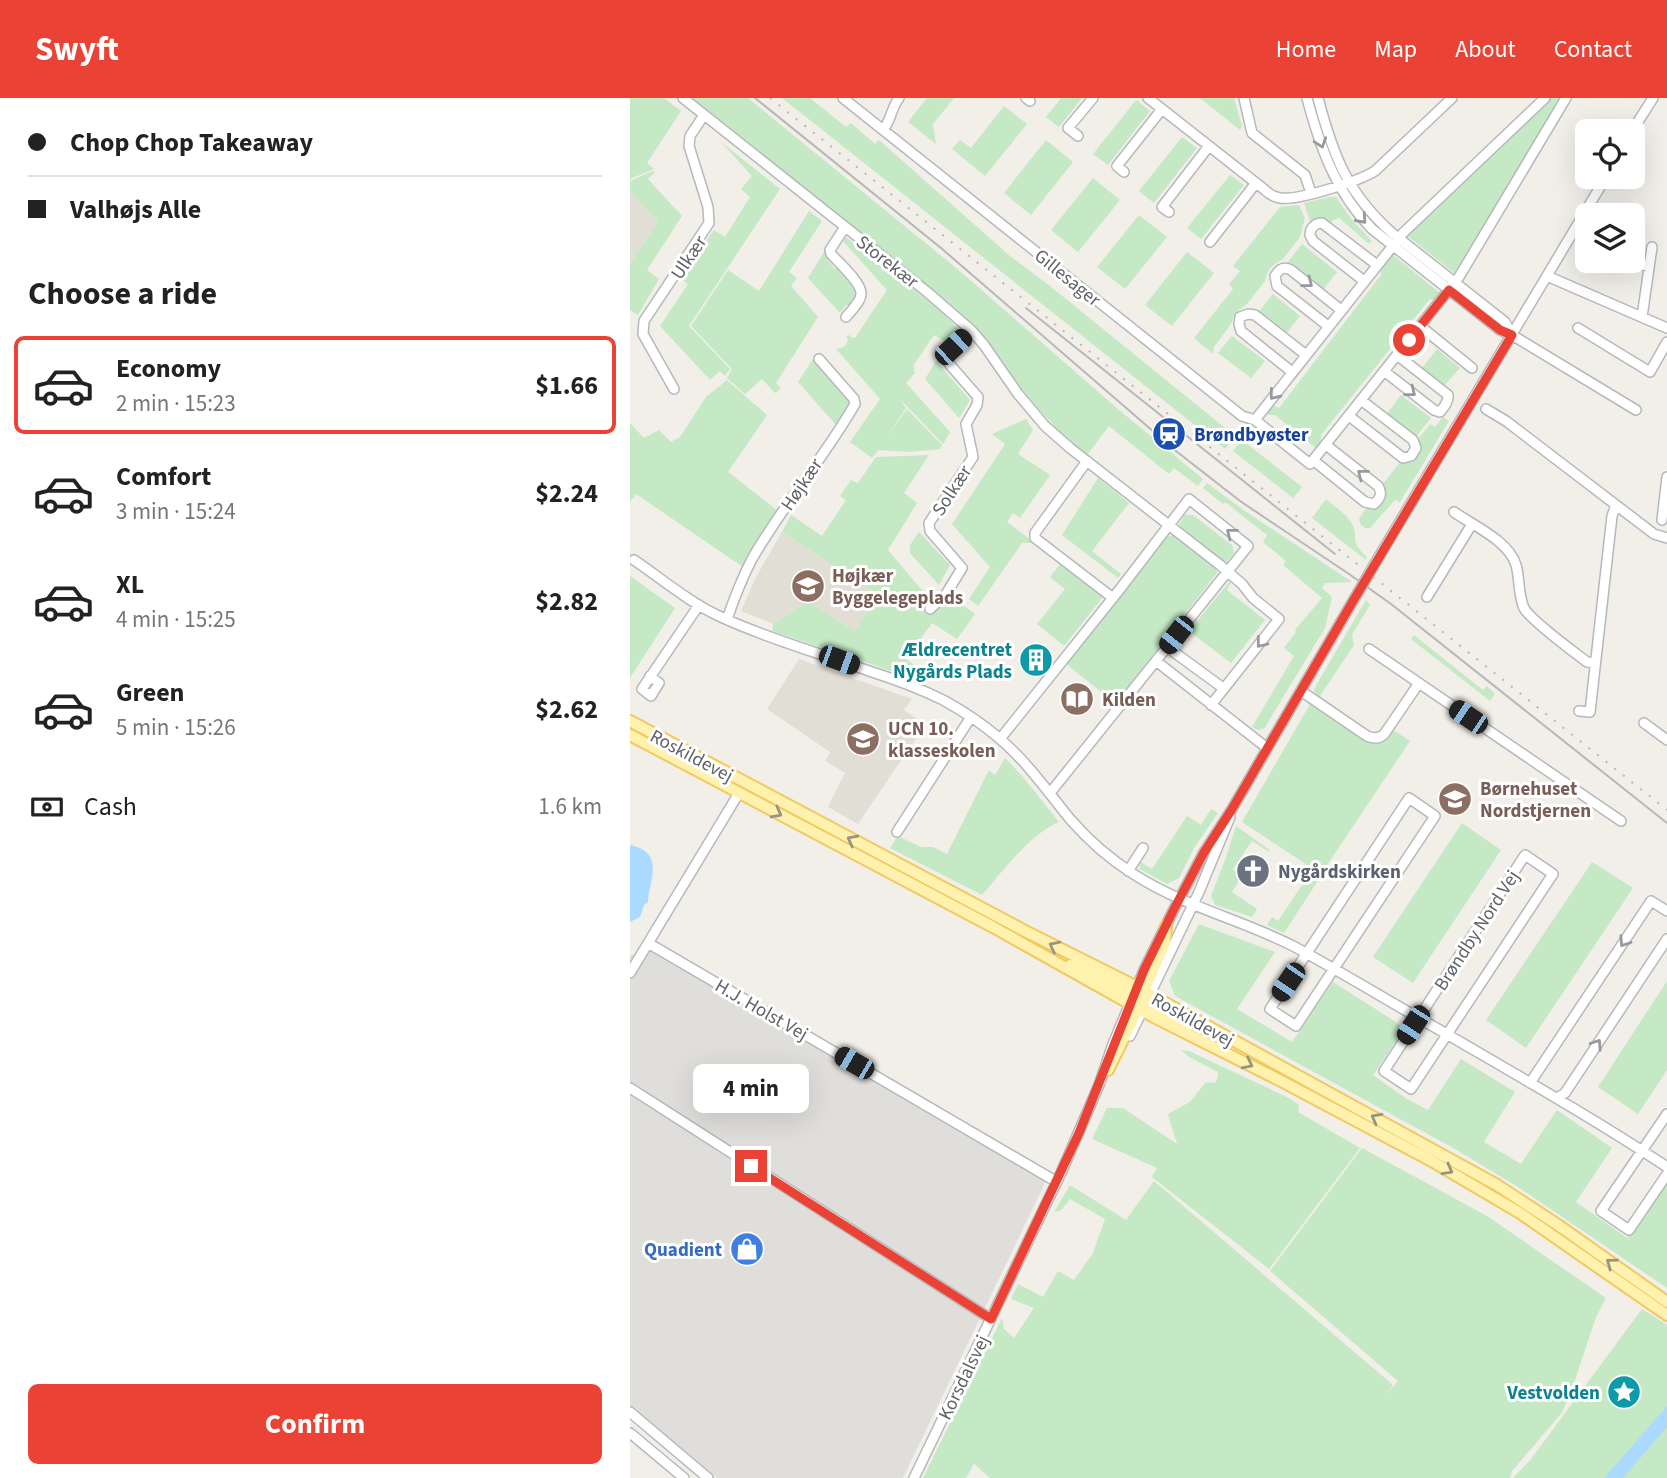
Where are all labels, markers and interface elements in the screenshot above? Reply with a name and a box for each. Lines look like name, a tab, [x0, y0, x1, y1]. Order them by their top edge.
text: Swyft	[35, 26, 119, 73]
text: Home	[1276, 32, 1336, 67]
text: Map	[1374, 32, 1417, 67]
text: About	[1455, 32, 1516, 67]
text: Contact	[1554, 32, 1632, 67]
map controls	[1575, 119, 1645, 273]
button: locate	[1575, 119, 1645, 189]
text: Chop Chop Takeaway	[70, 124, 313, 161]
one-way arrow	[1313, 136, 1327, 148]
text: Valhøjs Alle	[70, 191, 201, 228]
button: layers	[1575, 203, 1645, 273]
one-way arrow	[1354, 211, 1366, 224]
street label: Storekær	[850, 229, 924, 295]
street label: Ulkær	[665, 230, 714, 285]
street label: Gillesager	[1028, 243, 1106, 314]
text: Choose a ride	[28, 271, 217, 317]
one-way arrow	[1299, 275, 1312, 287]
route start	[1393, 324, 1425, 356]
car	[931, 325, 976, 369]
text: Economy	[116, 350, 221, 387]
icon: car	[32, 354, 95, 417]
text: $1.66	[535, 367, 598, 404]
one-way arrow	[1403, 383, 1415, 396]
text: 2 min · 15:23	[116, 387, 236, 420]
one-way arrow	[1270, 387, 1282, 400]
station icon: Brøndbyøster	[1150, 415, 1188, 453]
place label: Brøndbyøster	[1194, 422, 1309, 449]
street label: Højkær	[775, 453, 830, 516]
text: Comfort	[116, 458, 211, 495]
street label: Solkær	[926, 460, 979, 522]
icon: car	[32, 462, 95, 525]
one-way arrow	[1358, 469, 1370, 482]
text: $2.24	[535, 475, 598, 512]
text: 3 min · 15:24	[116, 495, 236, 528]
one-way arrow	[1227, 528, 1239, 541]
place label: Højkær Byggelegeplads	[832, 563, 963, 612]
text: XL	[116, 566, 144, 603]
school or university icon: Højkær Byggelegeplads	[789, 567, 827, 605]
icon: car	[32, 570, 95, 633]
text: $2.82	[535, 583, 598, 620]
text: 4 min · 15:25	[116, 603, 236, 636]
car	[1155, 612, 1198, 658]
one-way arrow	[1257, 634, 1269, 647]
place label: Ældrecentret Nygårds Plads	[893, 637, 1012, 686]
building icon: Ældrecentret Nygårds Plads	[1017, 641, 1055, 679]
car	[816, 643, 863, 677]
text: Green	[116, 674, 184, 711]
icon: car	[32, 678, 95, 741]
library icon: Kilden	[1058, 680, 1096, 718]
place label: Kilden	[1102, 687, 1156, 714]
text: $2.62	[535, 691, 598, 728]
car	[1445, 697, 1492, 737]
text: 5 min · 15:26	[116, 711, 236, 744]
place label: UCN 10. klasseskolen	[888, 716, 996, 765]
school or university icon: UCN 10. klasseskolen	[844, 720, 882, 758]
street label: Roskildevej	[645, 723, 738, 790]
place label: Børnehuset Nordstjernen	[1480, 776, 1591, 825]
school or university icon: Børnehuset Nordstjernen	[1436, 780, 1474, 818]
icon: cash	[28, 788, 66, 826]
text: Cash	[84, 788, 137, 825]
text: 1.6 km	[538, 790, 602, 823]
one-way arrow	[770, 804, 782, 818]
one-way arrow	[847, 835, 859, 849]
church icon: Nygårdskirken	[1234, 852, 1272, 890]
place label: Nygårdskirken	[1278, 859, 1401, 886]
street label: Brøndby Nord Vej	[1428, 865, 1526, 996]
one-way arrow	[1620, 934, 1632, 947]
one-way arrow	[1049, 941, 1061, 954]
car	[1268, 959, 1309, 1005]
street label: H.J. Holst Vej	[710, 973, 813, 1048]
street label: Roskildevej	[1146, 987, 1239, 1054]
car	[1393, 1002, 1434, 1048]
one-way arrow	[1589, 1039, 1601, 1052]
car	[831, 1043, 878, 1083]
one-way arrow	[1240, 1055, 1253, 1069]
callout: 4 min	[693, 1065, 809, 1114]
text: 4 min	[723, 1072, 779, 1105]
one-way arrow	[1371, 1113, 1384, 1126]
route end	[735, 1150, 767, 1182]
one-way arrow	[1441, 1162, 1454, 1175]
shop icon: Quadient	[728, 1230, 766, 1268]
place label: Quadient	[644, 1237, 722, 1264]
one-way arrow	[1606, 1259, 1619, 1271]
street label: Korsdalsvej	[932, 1331, 997, 1425]
place icon: Vestvolden	[1605, 1373, 1643, 1411]
place label: Vestvolden	[1506, 1380, 1600, 1407]
button: Confirm	[28, 1384, 602, 1464]

